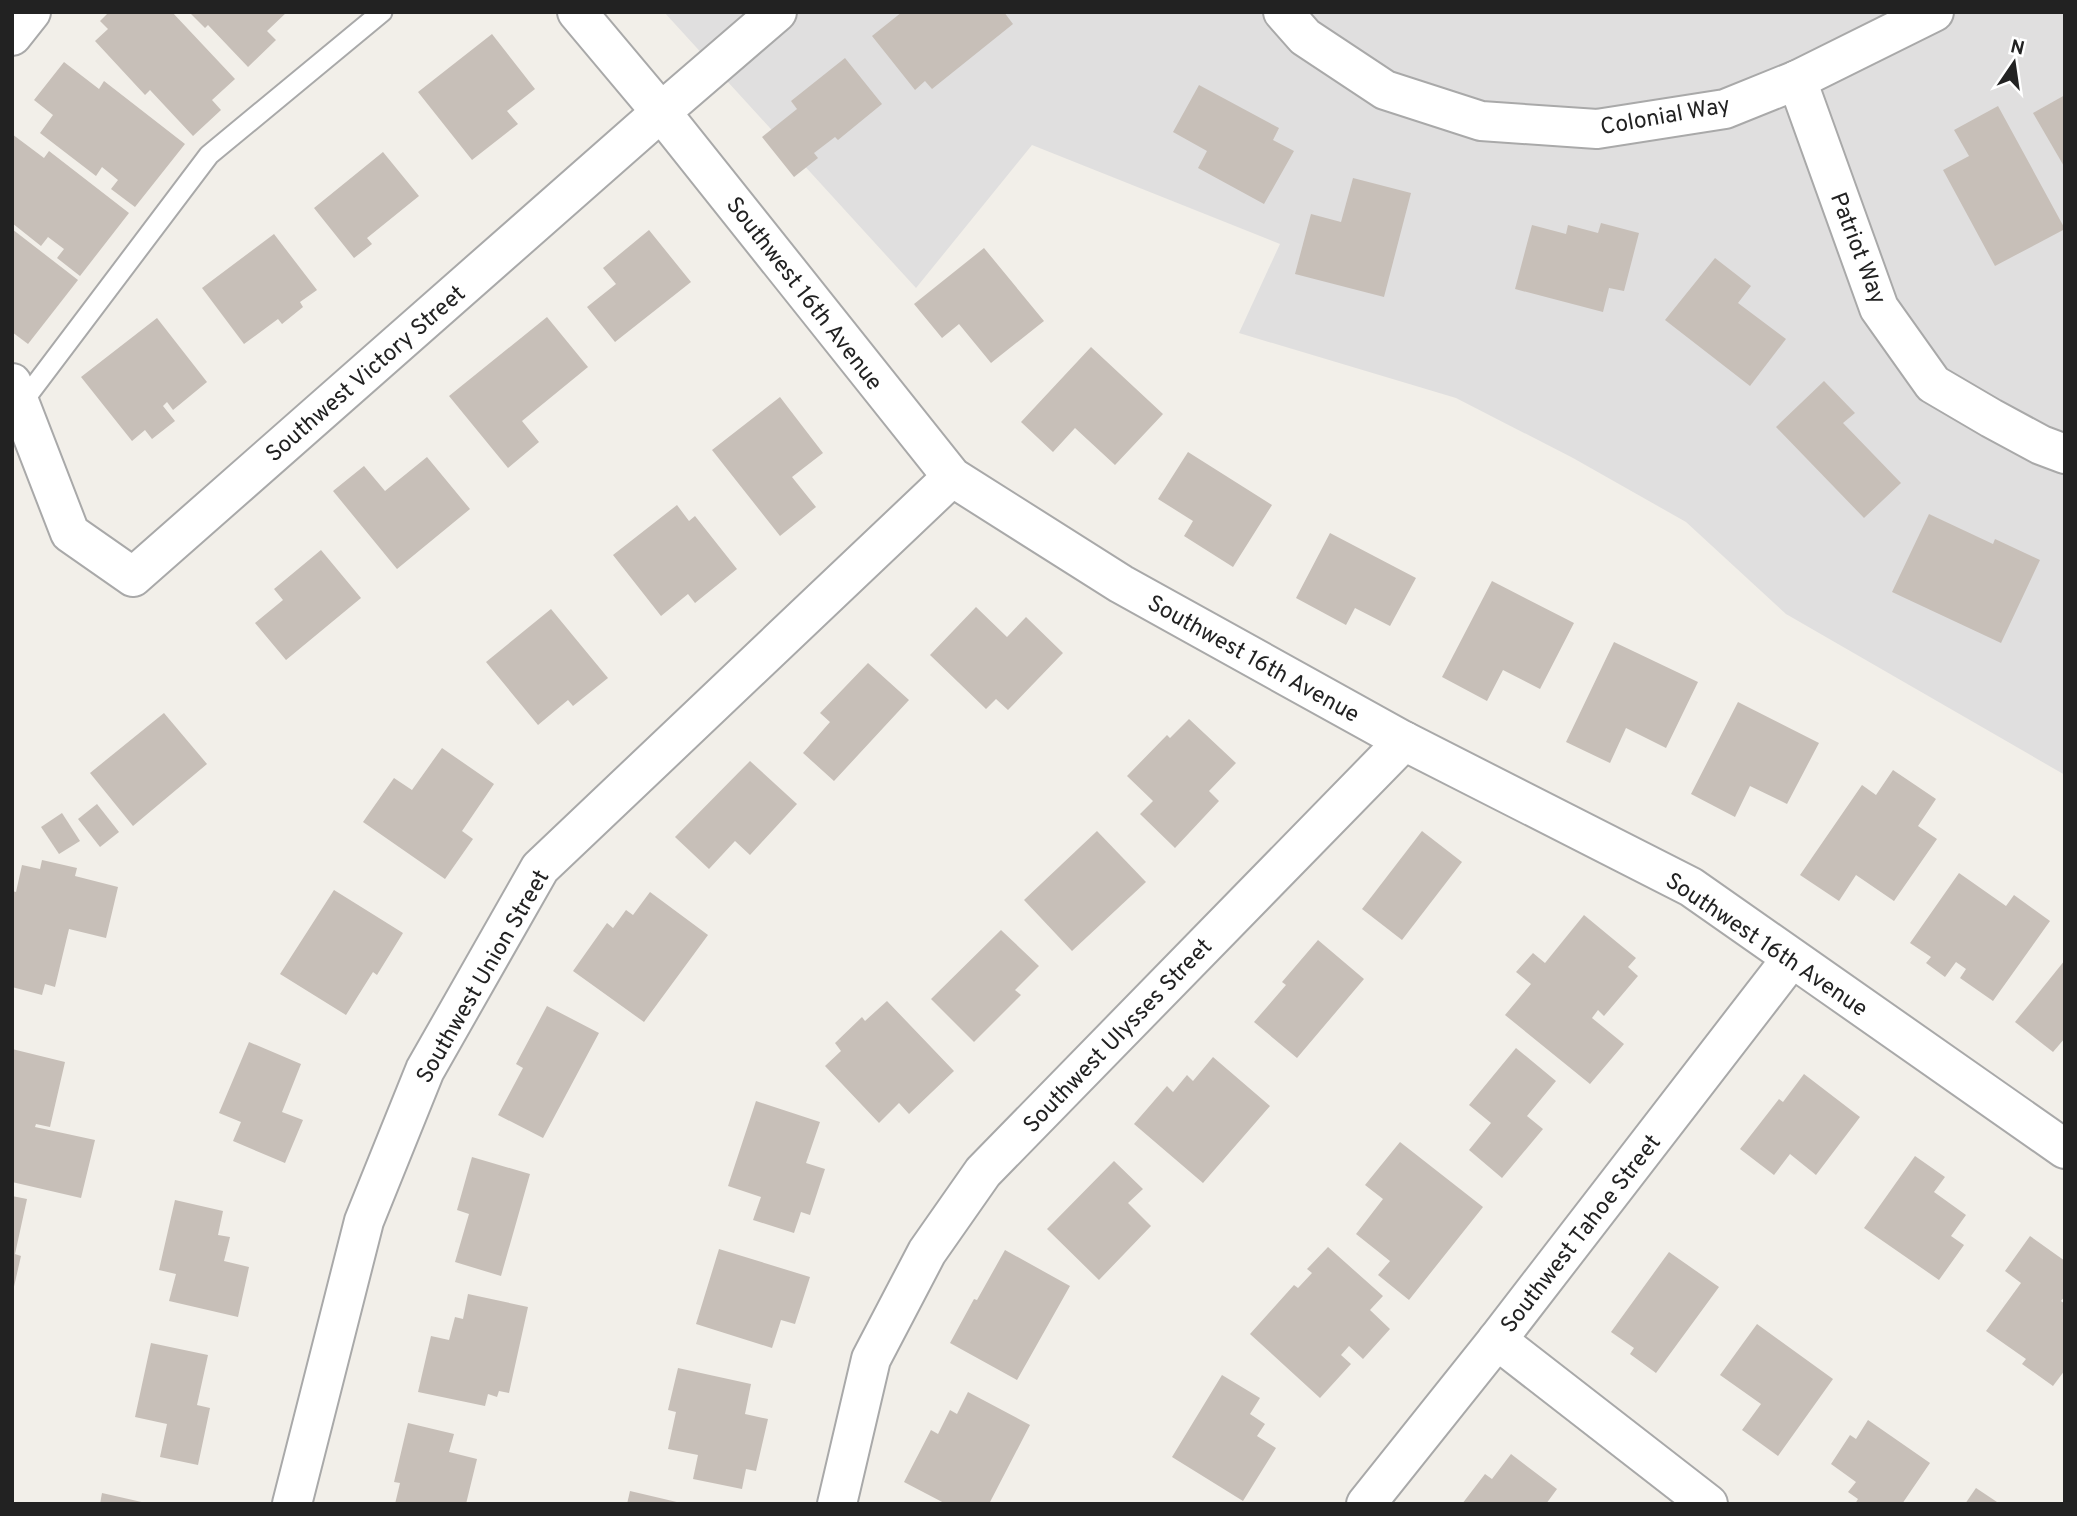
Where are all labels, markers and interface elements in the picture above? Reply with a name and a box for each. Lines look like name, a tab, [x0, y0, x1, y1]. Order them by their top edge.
north arrow	[1979, 28, 2049, 98]
text: N	[2008, 35, 2027, 62]
street label: Colonial Way	[1598, 92, 1733, 143]
street label: Patriot Way	[1822, 189, 1891, 309]
street label: Southwest 16th Avenue	[718, 192, 888, 397]
street label: Southwest Victory Street	[261, 280, 473, 470]
street label: Southwest 16th Avenue	[1142, 590, 1364, 731]
street label: Southwest Union Street	[411, 865, 557, 1089]
street label: Southwest 16th Avenue	[1659, 868, 1872, 1025]
street label: Southwest Ulysses Street	[1018, 933, 1219, 1140]
street label: Southwest Tahoe Street	[1495, 1130, 1668, 1340]

